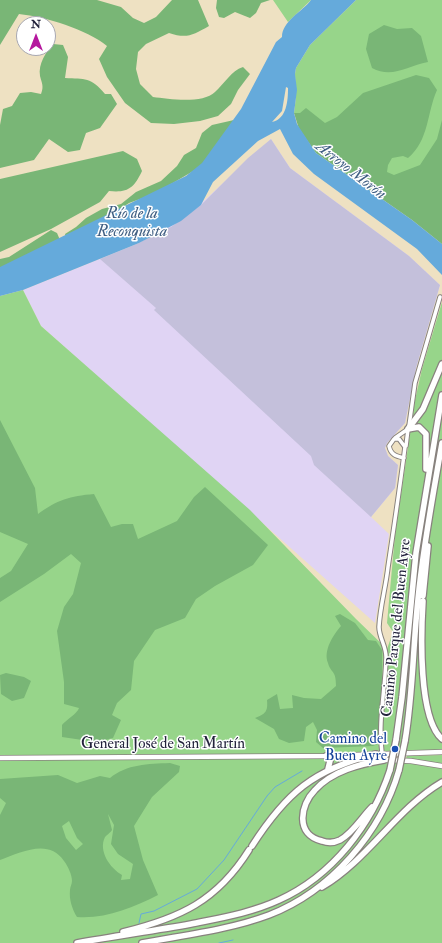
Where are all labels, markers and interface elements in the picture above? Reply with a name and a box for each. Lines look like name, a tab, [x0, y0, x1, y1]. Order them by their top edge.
north arrow	[16, 16, 56, 56]
text: N	[31, 18, 41, 31]
water label: Arroyo Morón	[311, 137, 389, 205]
water label: Río de la Reconquista	[97, 205, 167, 243]
street label: Camino Parque del Buen Ayre	[379, 538, 415, 718]
place label: Camino del Buen Ayre	[319, 731, 387, 766]
street label: General José de San Martín	[81, 736, 245, 754]
marker: Camino del Buen Ayre	[390, 744, 400, 754]

